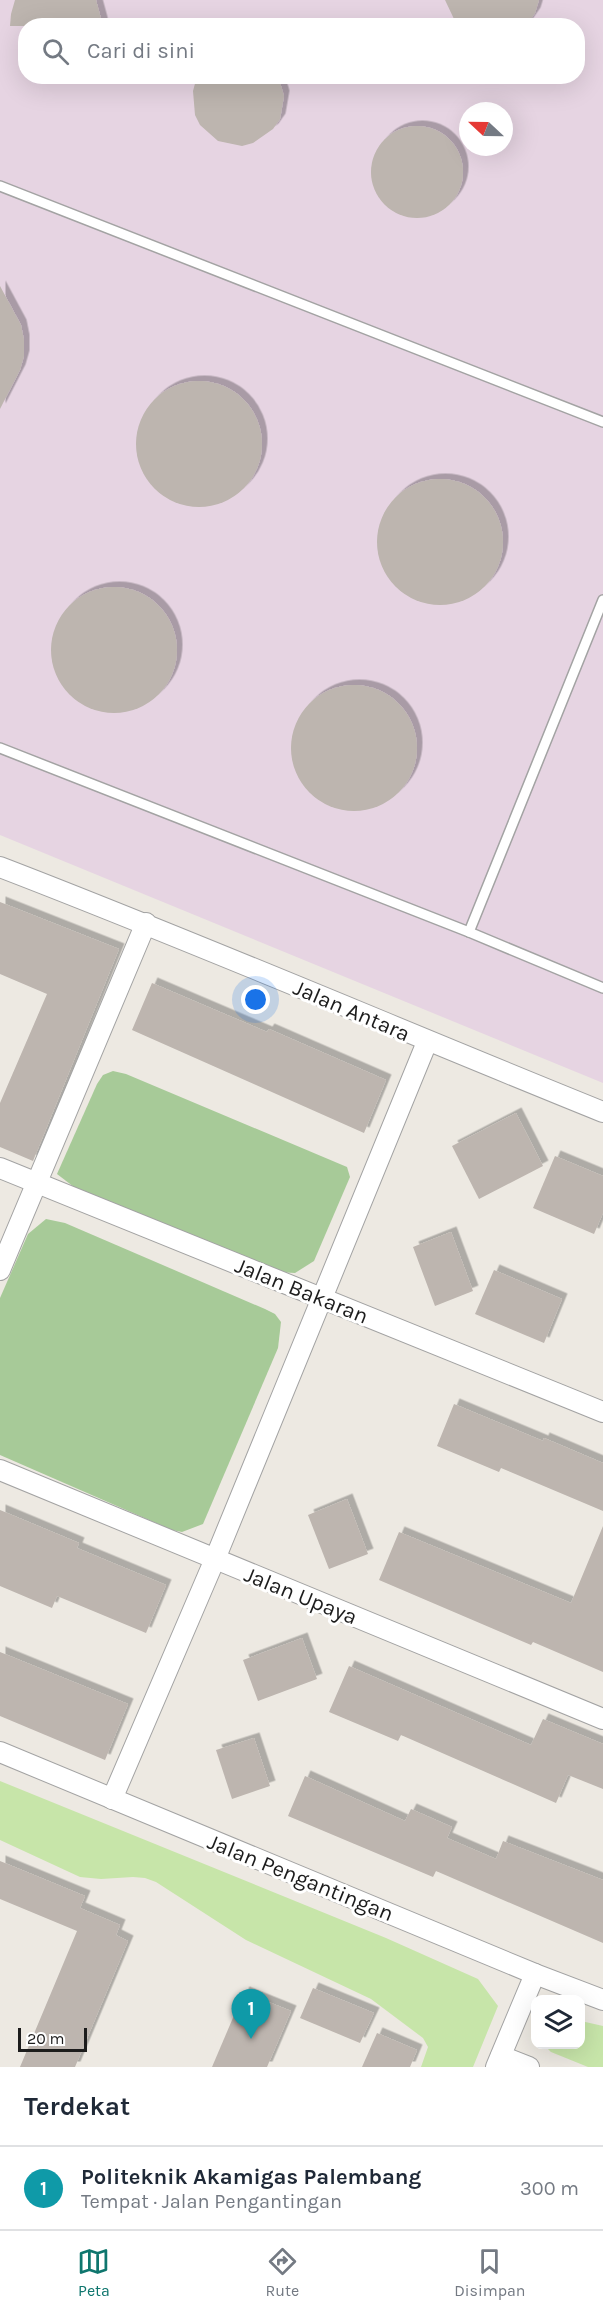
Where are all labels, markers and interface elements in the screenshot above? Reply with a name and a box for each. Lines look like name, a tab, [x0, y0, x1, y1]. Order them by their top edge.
search box	[18, 18, 585, 84]
icon: search	[39, 35, 72, 68]
text: Cari di sini	[87, 38, 195, 64]
north arrow	[459, 102, 513, 156]
street label: Jalan Antara	[289, 975, 414, 1047]
your location	[241, 985, 270, 1014]
street label: Jalan Bakaran	[231, 1252, 372, 1329]
street label: Jalan Upaya	[240, 1561, 361, 1630]
street label: Jalan Pengantingan	[204, 1829, 397, 1927]
pin: 1	[232, 1990, 270, 2039]
map controls	[531, 1995, 585, 2049]
button: layers	[531, 1995, 585, 2049]
scale bar	[18, 2025, 87, 2052]
text: 20 m	[27, 2029, 65, 2048]
text: Terdekat	[24, 2091, 130, 2122]
text: Politeknik Akamigas Palembang	[81, 2164, 421, 2190]
text: 1	[40, 2177, 47, 2200]
text: 300 m	[520, 2177, 579, 2200]
text: Tempat · Jalan Pengantingan	[81, 2190, 342, 2213]
tab: Peta	[77, 2245, 110, 2300]
tab: Rute	[265, 2245, 299, 2300]
tab: Disimpan	[454, 2245, 525, 2300]

